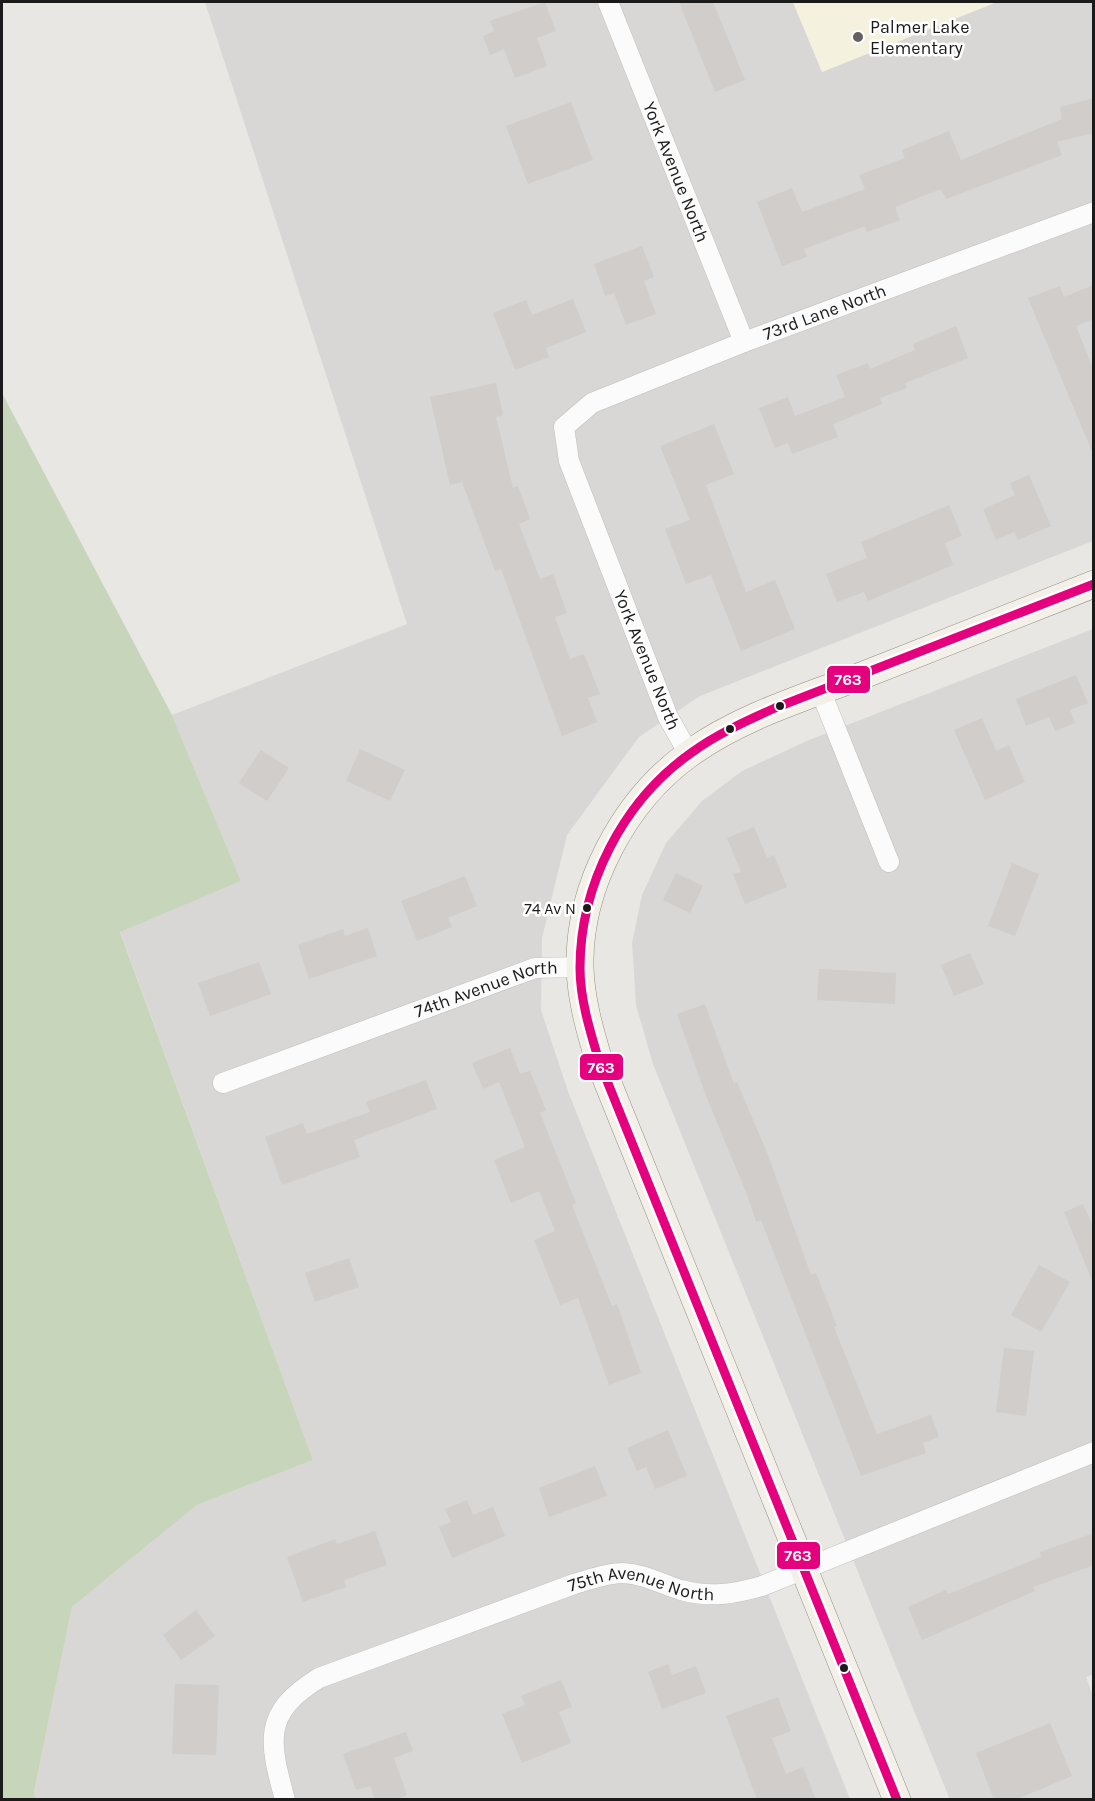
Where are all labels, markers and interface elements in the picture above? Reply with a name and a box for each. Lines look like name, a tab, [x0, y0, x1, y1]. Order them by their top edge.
place label: Palmer Lake Elementary	[870, 16, 970, 59]
marker: Palmer Lake Elementary	[851, 30, 865, 44]
street label: York Avenue North	[638, 98, 714, 245]
street label: 73rd Lane North	[760, 279, 889, 345]
street label: York Avenue North	[609, 587, 685, 733]
line badge: 763	[826, 665, 871, 694]
text: 763	[834, 670, 862, 689]
unlabelled marker	[774, 700, 786, 712]
unlabelled marker	[724, 723, 736, 735]
place label: 74 Av N	[524, 899, 576, 918]
marker: 74 Av N	[581, 902, 593, 914]
street label: 74th Avenue North	[411, 956, 558, 1022]
line badge: 763	[579, 1053, 624, 1081]
text: 763	[587, 1058, 615, 1077]
line badge: 763	[776, 1541, 821, 1570]
text: 763	[784, 1546, 812, 1565]
street label: 75th Avenue North	[565, 1562, 715, 1605]
unlabelled marker	[838, 1662, 850, 1674]

